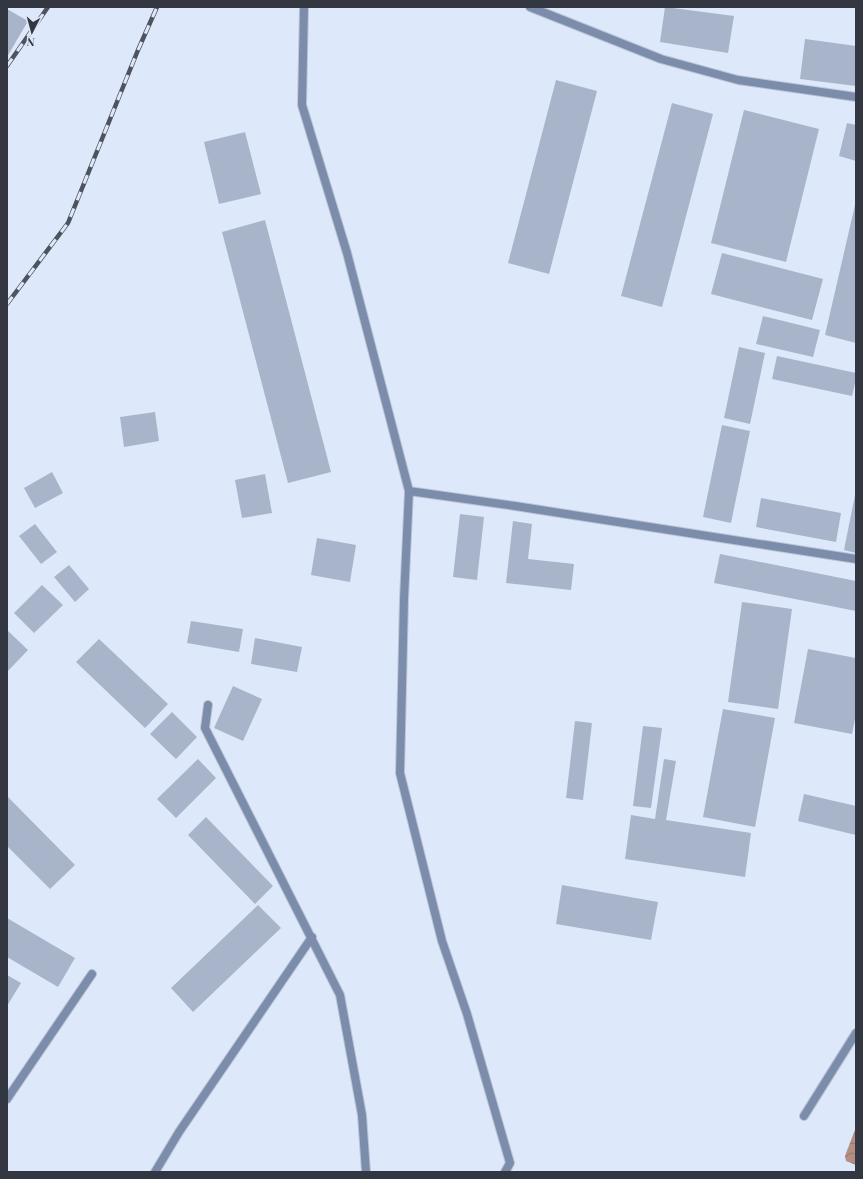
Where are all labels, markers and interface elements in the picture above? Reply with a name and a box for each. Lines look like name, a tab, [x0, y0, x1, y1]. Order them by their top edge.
north arrow	[12, 12, 52, 52]
text: N	[26, 35, 36, 50]

